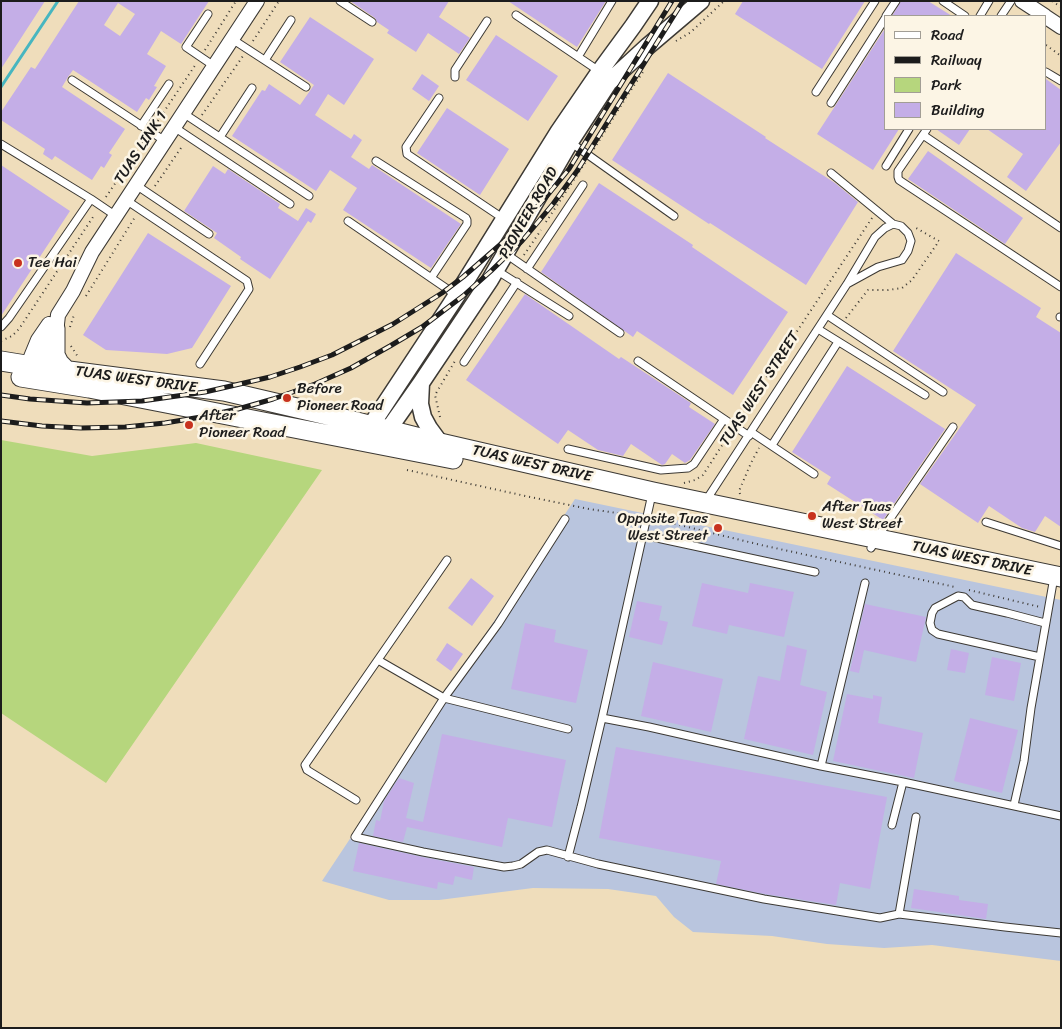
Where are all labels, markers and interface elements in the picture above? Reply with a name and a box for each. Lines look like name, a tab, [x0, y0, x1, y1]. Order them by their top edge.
legend	[884, 15, 1047, 130]
text: Road	[931, 22, 963, 48]
text: Railway	[931, 47, 982, 73]
text: Park	[931, 72, 962, 98]
text: Building	[931, 97, 985, 123]
street label: TUAS LINK 1	[111, 108, 171, 188]
street label: PIONEER ROAD	[496, 164, 562, 262]
place label: Tee Hai	[28, 254, 77, 272]
marker: Tee Hai	[12, 257, 24, 269]
street label: TUAS WEST STREET	[716, 329, 804, 449]
street label: TUAS WEST DRIVE	[74, 363, 198, 397]
place label: Before Pioneer Road	[297, 380, 383, 415]
marker: Before Pioneer Road	[281, 392, 293, 404]
place label: After Pioneer Road	[199, 407, 285, 442]
marker: After Pioneer Road	[183, 419, 195, 431]
street label: TUAS WEST DRIVE	[470, 441, 594, 487]
place label: After Tuas West Street	[822, 498, 902, 533]
place label: Opposite Tuas West Street	[617, 510, 708, 545]
marker: After Tuas West Street	[806, 510, 818, 522]
marker: Opposite Tuas West Street	[712, 522, 724, 534]
street label: TUAS WEST DRIVE	[910, 537, 1034, 581]

